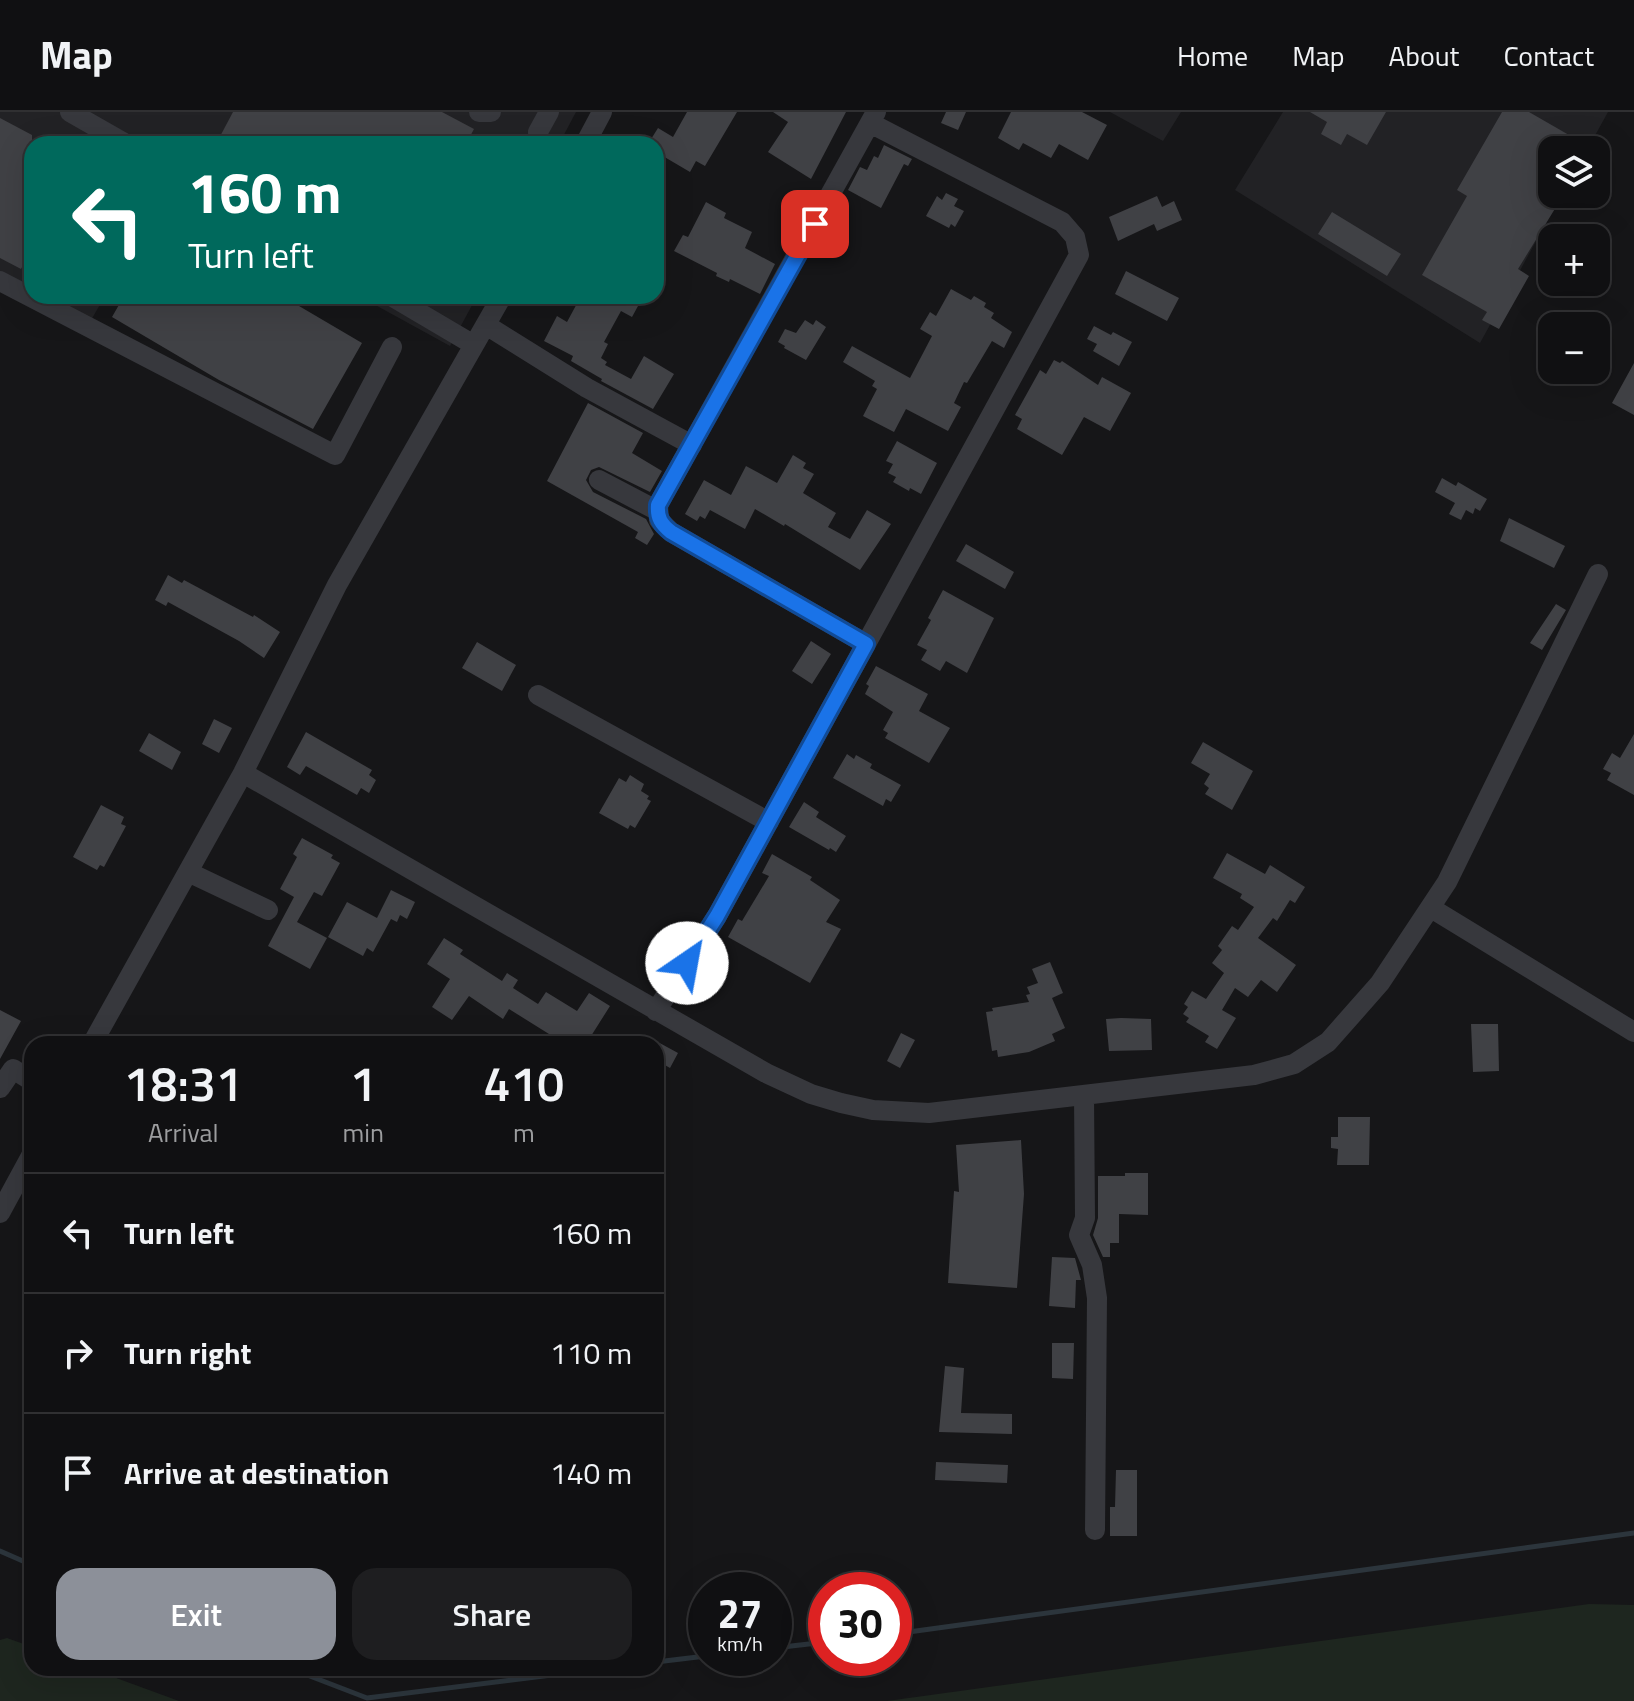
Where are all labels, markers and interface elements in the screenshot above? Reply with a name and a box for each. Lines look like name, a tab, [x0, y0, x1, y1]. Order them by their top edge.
text: Map	[40, 26, 113, 84]
text: Home	[1177, 34, 1248, 77]
text: Map	[1292, 34, 1345, 77]
text: About	[1389, 34, 1459, 77]
text: Contact	[1503, 34, 1594, 77]
map controls	[1538, 136, 1610, 384]
button: layers	[1538, 136, 1610, 208]
text: 160 m	[188, 150, 341, 235]
icon: left	[56, 168, 160, 272]
pin	[781, 190, 849, 258]
icon: arrive	[793, 202, 837, 246]
button: +	[1538, 224, 1610, 296]
text: Turn left	[188, 227, 314, 282]
button: −	[1538, 312, 1610, 384]
position arrow	[645, 921, 729, 1005]
text: 18:31	[124, 1047, 243, 1120]
text: 1	[350, 1047, 377, 1120]
text: 410	[484, 1047, 564, 1120]
text: Arrival	[148, 1113, 218, 1152]
text: min	[342, 1113, 384, 1152]
text: m	[513, 1113, 535, 1152]
text: Turn left	[124, 1210, 234, 1256]
text: 160 m	[550, 1210, 632, 1256]
icon: left	[56, 1211, 100, 1255]
text: Turn right	[124, 1330, 252, 1376]
text: 110 m	[550, 1330, 632, 1376]
icon: right	[56, 1331, 100, 1375]
text: Arrive at destination	[124, 1450, 389, 1496]
text: 140 m	[550, 1450, 632, 1496]
icon: arrive	[56, 1451, 100, 1495]
button: Exit	[56, 1568, 336, 1660]
button: Share	[352, 1568, 632, 1660]
speed limit sign: 30	[808, 1572, 912, 1676]
text: 27	[718, 1583, 762, 1644]
text: km/h	[717, 1628, 763, 1659]

